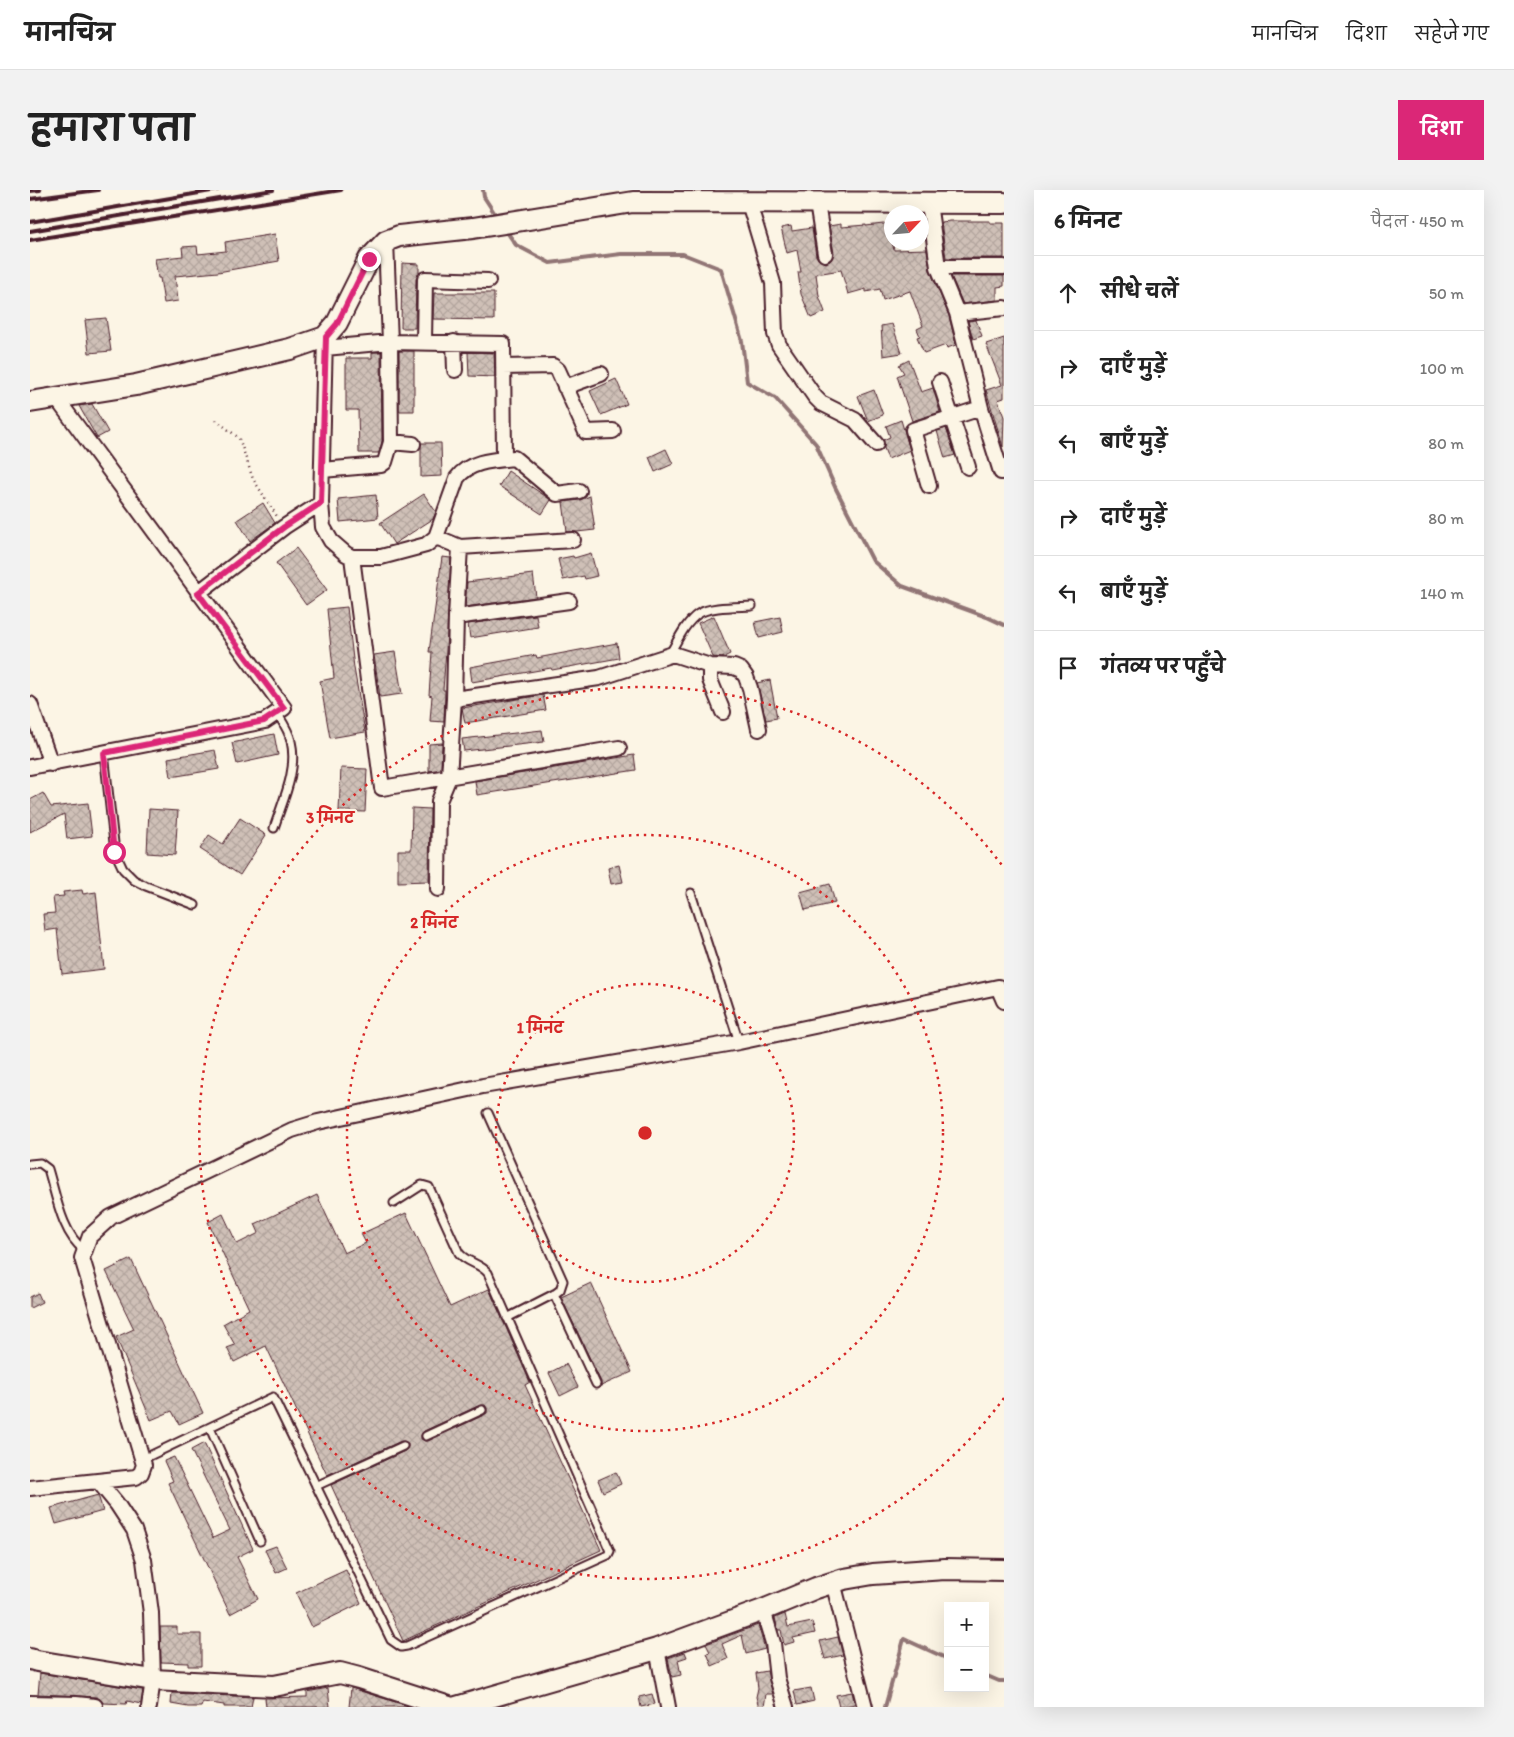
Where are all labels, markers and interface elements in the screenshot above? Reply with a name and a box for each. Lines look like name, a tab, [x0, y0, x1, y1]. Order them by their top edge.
text: मानचित्र	[25, 18, 114, 47]
text: मानचित्र	[1252, 23, 1318, 45]
text: दिशा	[1346, 23, 1387, 45]
text: सहेजे गए	[1415, 23, 1489, 45]
button: दिशा	[1398, 100, 1484, 160]
text: हमारा पता	[30, 107, 193, 149]
north arrow	[884, 205, 929, 250]
text: 6 मिनट	[1054, 208, 1121, 233]
text: पैदल · 450 m	[1371, 212, 1464, 231]
route end	[358, 248, 381, 271]
icon: ahead	[1054, 279, 1082, 307]
text: सीधे चलें	[1101, 280, 1178, 303]
text: 50 m	[1429, 284, 1464, 303]
icon: right	[1054, 354, 1082, 382]
text: दाएँ मुड़ें	[1101, 355, 1167, 378]
text: 100 m	[1420, 359, 1464, 378]
icon: left	[1054, 429, 1082, 457]
text: बाएँ मुड़ें	[1101, 430, 1167, 453]
text: 80 m	[1428, 434, 1464, 453]
icon: right	[1054, 504, 1082, 532]
text: दाएँ मुड़ें	[1101, 505, 1167, 528]
text: 80 m	[1428, 509, 1464, 528]
icon: left	[1054, 579, 1082, 607]
text: बाएँ मुड़ें	[1101, 580, 1167, 603]
text: 140 m	[1420, 584, 1464, 603]
icon: arrive	[1054, 654, 1082, 682]
text: गंतव्य पर पहुँचे	[1101, 655, 1225, 678]
text: 3 मिनट	[306, 805, 355, 827]
route start	[103, 841, 126, 864]
text: 2 मिनट	[410, 910, 459, 932]
text: 1 मिनट	[517, 1015, 565, 1037]
centre of rings	[636, 1124, 654, 1142]
map controls	[944, 1602, 989, 1692]
button: +	[944, 1602, 989, 1647]
button: −	[944, 1647, 989, 1692]

